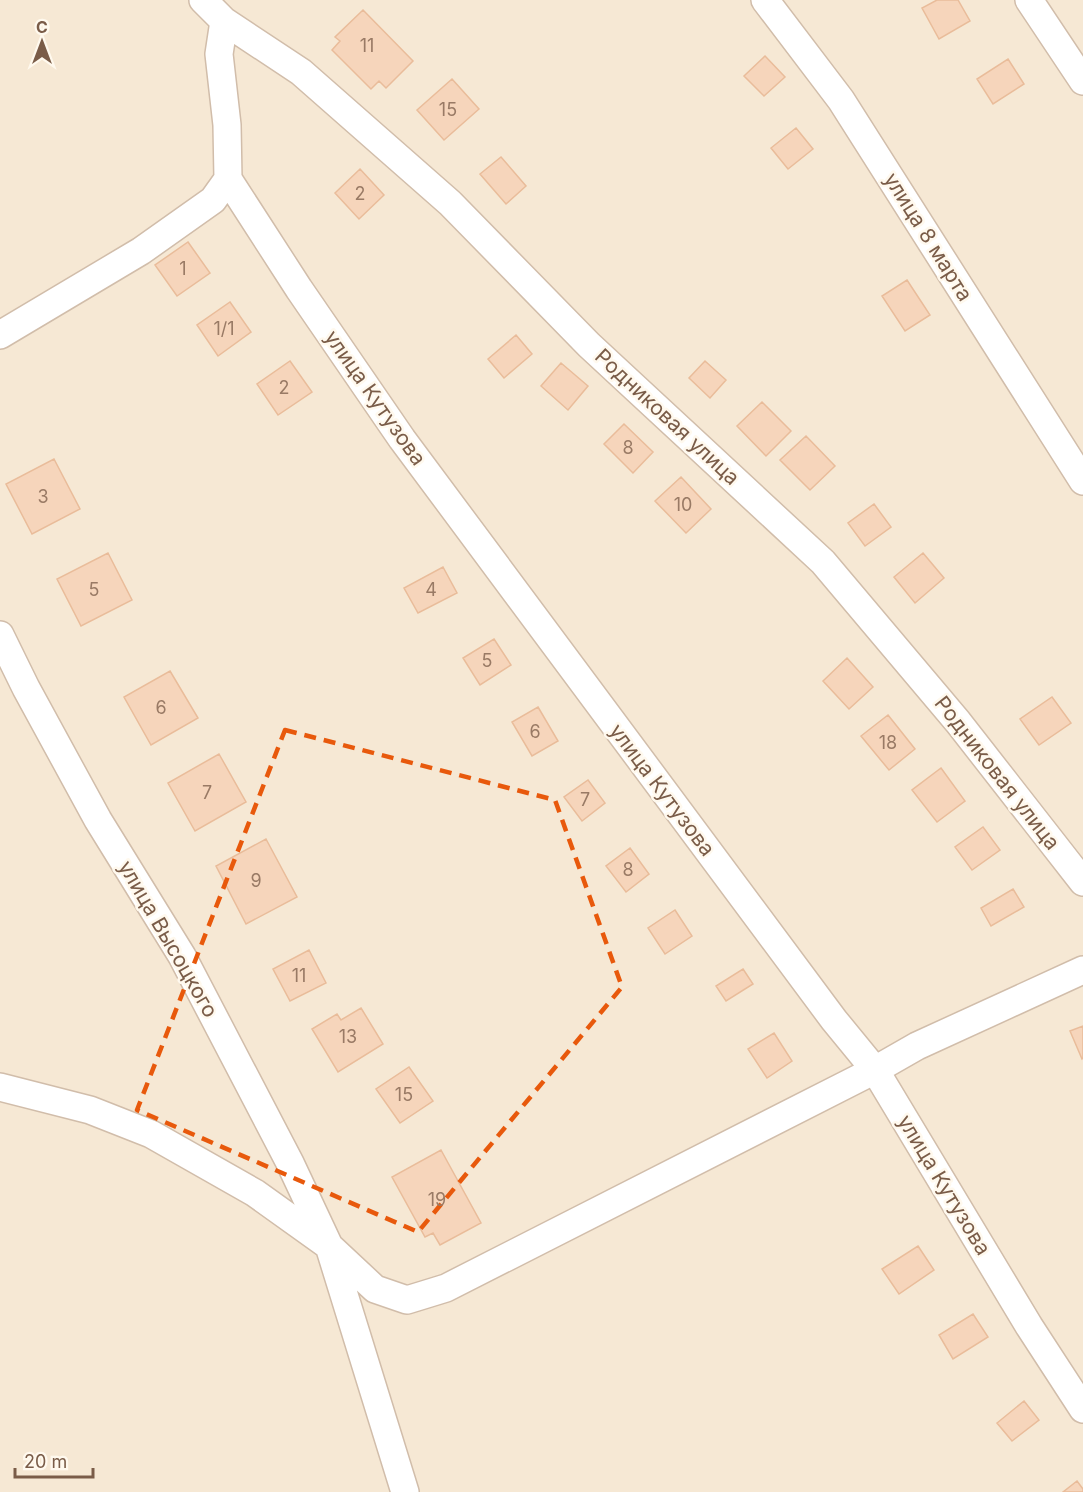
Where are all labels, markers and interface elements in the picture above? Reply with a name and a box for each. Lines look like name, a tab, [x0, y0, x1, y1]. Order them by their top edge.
north arrow	[12, 12, 72, 72]
text: С	[36, 17, 48, 37]
house number: 11	[360, 35, 374, 56]
house number: 15	[439, 99, 457, 120]
street label: улица 8 марта	[879, 168, 978, 306]
house number: 2	[355, 183, 365, 204]
house number: 1	[179, 258, 187, 279]
house number: 1/1	[213, 318, 235, 339]
street label: улица Кутузова	[320, 325, 431, 470]
street label: Родниковая улица	[590, 343, 745, 490]
house number: 2	[279, 377, 289, 398]
house number: 8	[622, 437, 634, 458]
house number: 3	[37, 486, 49, 507]
house number: 10	[674, 494, 692, 515]
house number: 5	[89, 579, 99, 600]
house number: 4	[425, 579, 437, 600]
house number: 5	[482, 650, 492, 671]
street label: Родниковая улица	[930, 691, 1065, 855]
house number: 6	[155, 697, 167, 718]
street label: улица Кутузова	[605, 719, 720, 861]
house number: 6	[529, 721, 541, 742]
house number: 18	[879, 732, 897, 753]
house number: 7	[202, 782, 212, 803]
house number: 7	[580, 789, 590, 810]
street label: улица Высоцкого	[113, 856, 223, 1022]
house number: 8	[622, 859, 634, 880]
house number: 9	[250, 870, 262, 891]
house number: 11	[292, 965, 306, 986]
house number: 13	[339, 1026, 357, 1047]
house number: 15	[395, 1084, 413, 1105]
street label: улица Кутузова	[893, 1110, 996, 1259]
house number: 19	[428, 1189, 446, 1210]
scale bar	[15, 1441, 93, 1479]
text: 20 m	[24, 1451, 67, 1472]

